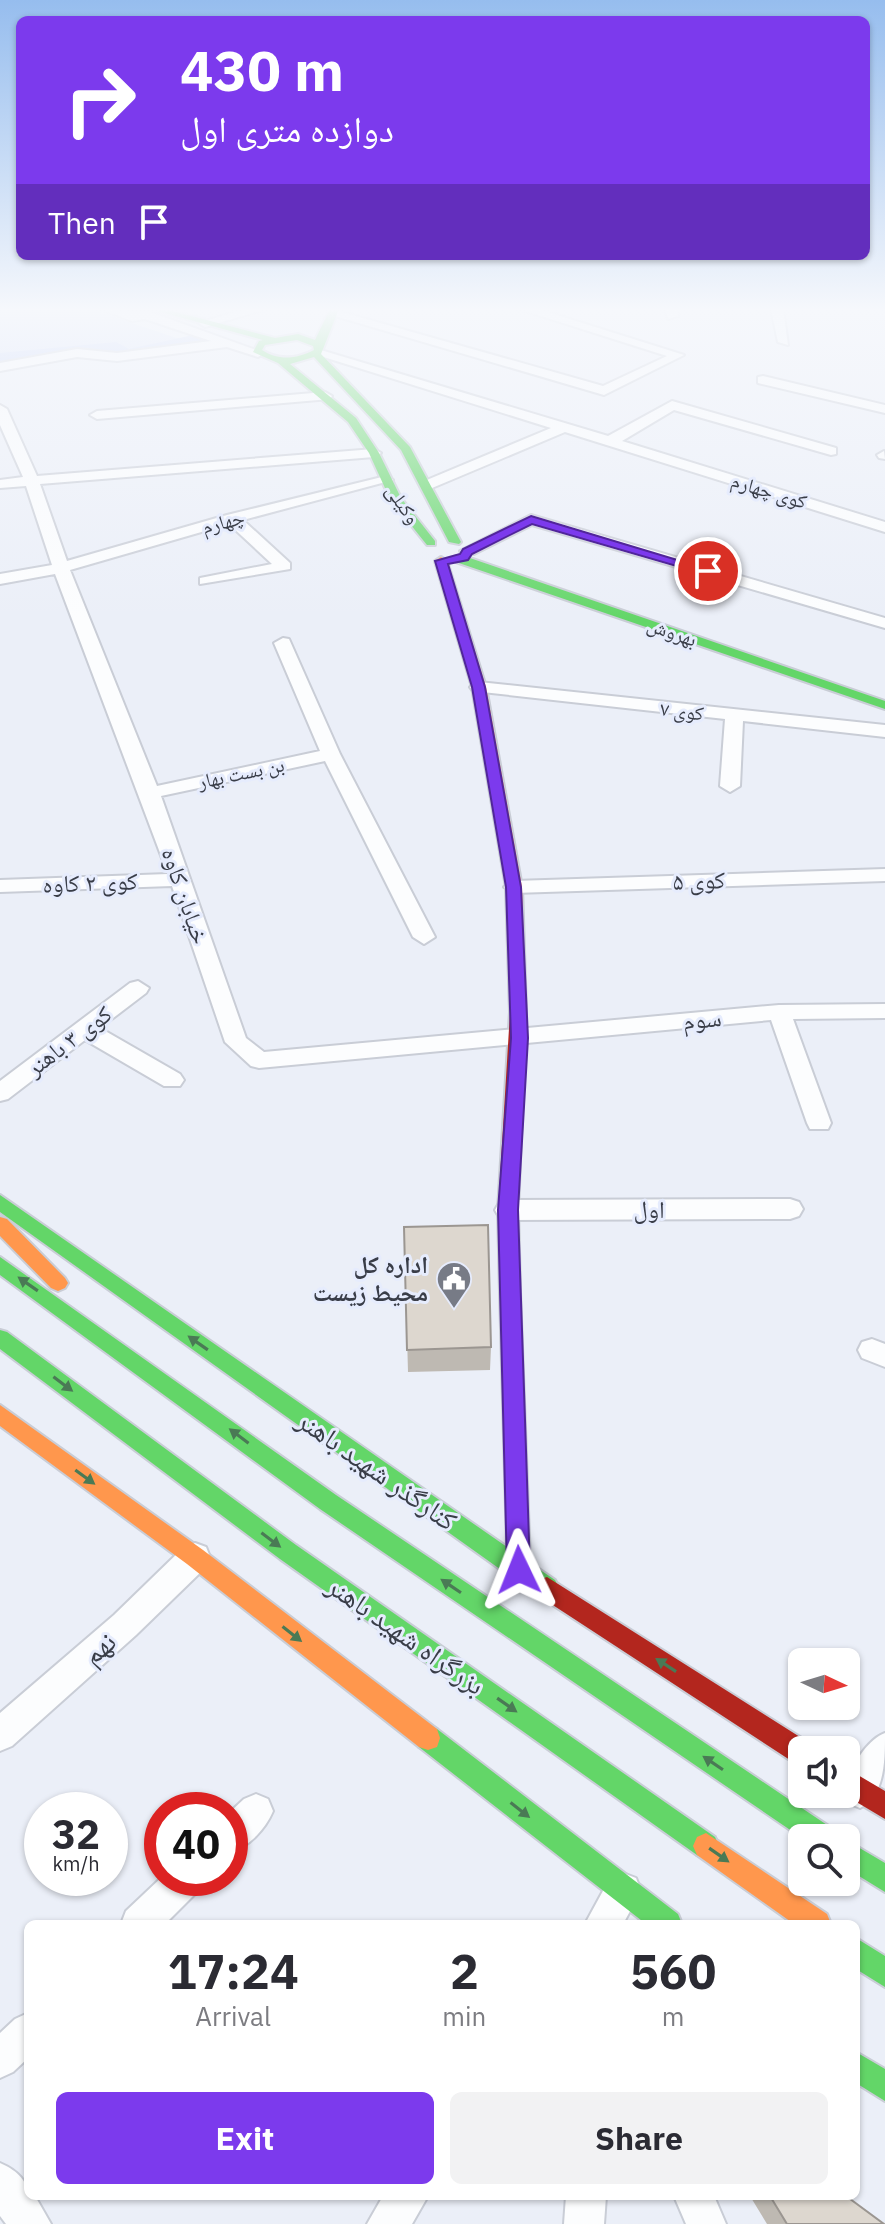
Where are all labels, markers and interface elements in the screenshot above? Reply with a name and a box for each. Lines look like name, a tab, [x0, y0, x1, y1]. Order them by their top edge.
text: 430 m	[180, 34, 344, 106]
icon: right	[48, 48, 152, 152]
text: دوازده متری اول	[180, 105, 394, 152]
icon: arrive	[132, 200, 176, 244]
text: Then	[48, 203, 116, 242]
street label: کوی چهارم	[728, 466, 810, 516]
street label: وکیلی	[380, 478, 427, 529]
street label: چهارم	[199, 503, 248, 541]
pin	[674, 537, 742, 605]
icon: arrive	[686, 549, 730, 593]
street label: بهروش	[644, 610, 701, 653]
street label: کوی ۷	[659, 694, 705, 727]
street label: بن بست بهار	[194, 750, 287, 795]
street label: خیابان کاوه	[155, 843, 217, 948]
street label: کوی ۵	[672, 863, 726, 897]
street label: کوی ۲ کاوه	[42, 864, 138, 900]
street label: کوی ۳ باهنر	[18, 997, 118, 1084]
street label: سوم	[681, 1001, 723, 1038]
street label: اول	[633, 1193, 665, 1225]
place label: اداره کل محیط زیست	[313, 1248, 428, 1308]
public building icon: اداره کل محیط زیست	[435, 1260, 473, 1310]
one-way arrow	[17, 1277, 38, 1292]
one-way arrow	[188, 1336, 209, 1351]
one-way arrow	[52, 1376, 74, 1392]
street label: کنارگذر شهید باهنر	[289, 1400, 465, 1539]
one-way arrow	[229, 1429, 249, 1445]
one-way arrow	[75, 1468, 96, 1484]
position arrow	[477, 1528, 561, 1612]
one-way arrow	[261, 1531, 281, 1547]
street label: بزرگراه شهید باهنر	[319, 1566, 493, 1703]
one-way arrow	[441, 1579, 462, 1594]
street label: نهم	[74, 1623, 124, 1673]
one-way arrow	[282, 1625, 302, 1641]
north arrow	[788, 1648, 860, 1720]
map controls	[788, 1648, 860, 1896]
one-way arrow	[655, 1658, 677, 1672]
one-way arrow	[496, 1697, 517, 1712]
button: sound	[788, 1736, 860, 1808]
one-way arrow	[702, 1756, 723, 1771]
speed limit sign: 40	[144, 1792, 248, 1896]
one-way arrow	[510, 1802, 530, 1818]
text: 32	[52, 1808, 100, 1860]
button: search	[788, 1824, 860, 1896]
one-way arrow	[709, 1847, 730, 1862]
text: km/h	[52, 1850, 100, 1877]
text: 17:24	[168, 1940, 299, 2002]
text: 2	[450, 1940, 479, 2002]
text: 560	[630, 1940, 716, 2002]
text: Arrival	[195, 1999, 271, 2033]
text: min	[442, 1999, 486, 2033]
text: m	[662, 1999, 684, 2033]
button: Exit	[56, 2092, 434, 2184]
button: Share	[450, 2092, 828, 2184]

